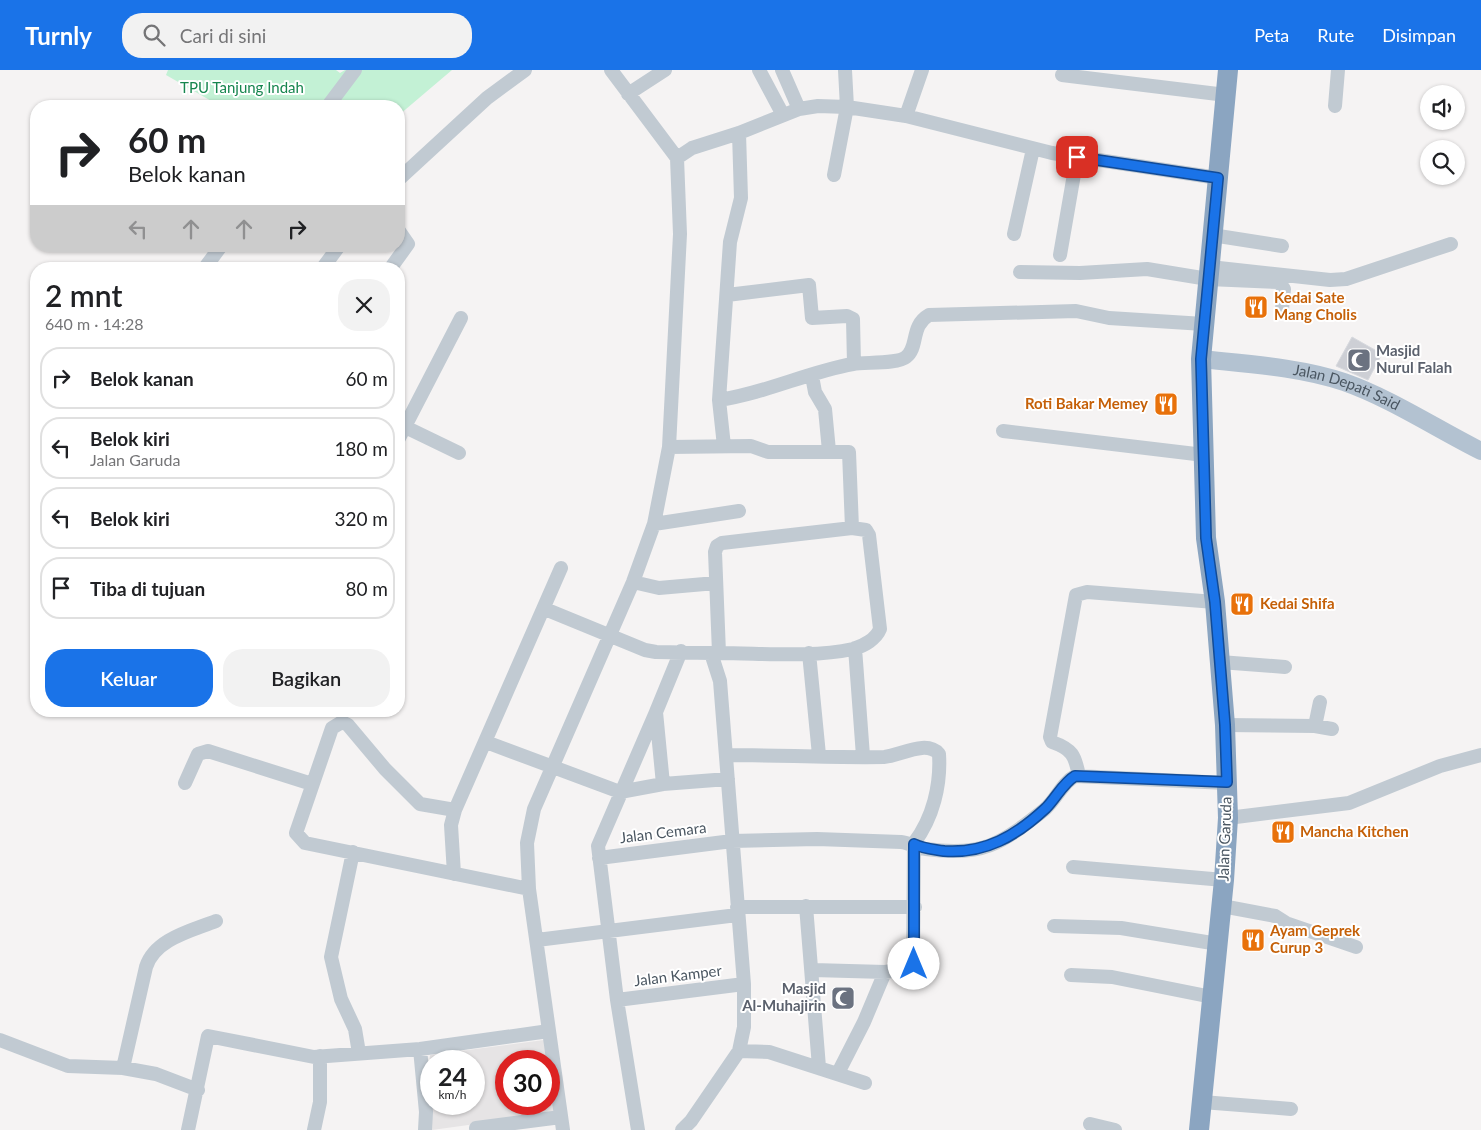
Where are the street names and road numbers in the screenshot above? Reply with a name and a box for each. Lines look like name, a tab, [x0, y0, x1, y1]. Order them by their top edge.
street label: Jalan Depati Said	[1292, 360, 1403, 414]
street label: Jalan Garuda	[1214, 796, 1234, 882]
street label: Jalan Cemara	[619, 818, 707, 846]
street label: Jalan Kamper	[633, 961, 723, 989]

